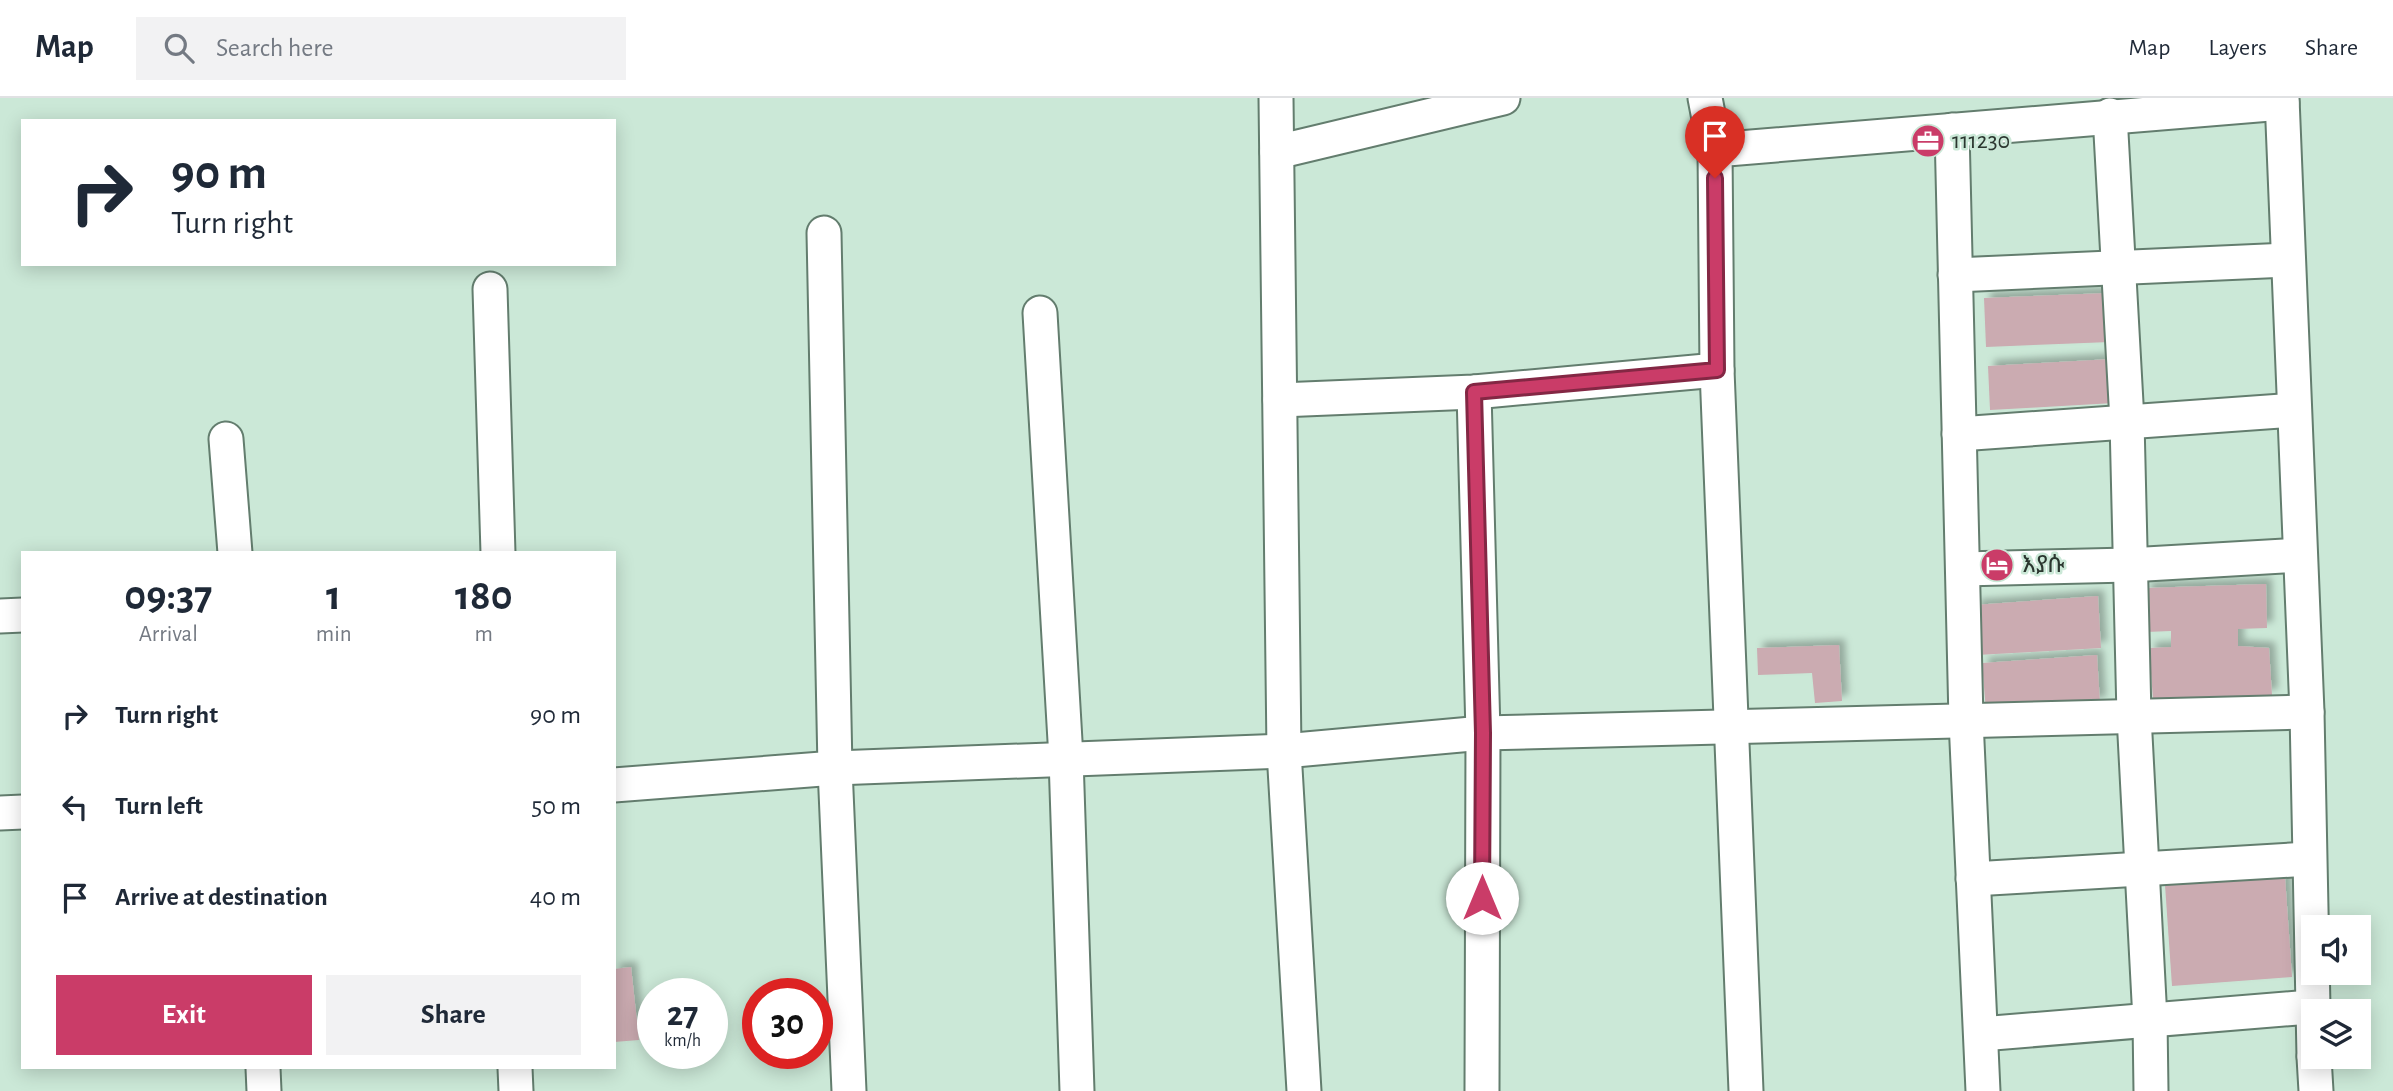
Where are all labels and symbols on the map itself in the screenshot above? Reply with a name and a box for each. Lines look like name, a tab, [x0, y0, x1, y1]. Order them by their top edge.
pin	[1685, 106, 1745, 178]
office icon: 111230	[1909, 122, 1947, 160]
place label: 111230	[1952, 129, 2010, 153]
hotel icon: እያሱ	[1978, 546, 2016, 584]
place label: እያሱ	[2022, 553, 2065, 577]
position arrow	[1445, 861, 1519, 935]
speed limit sign: 30	[742, 978, 833, 1069]

